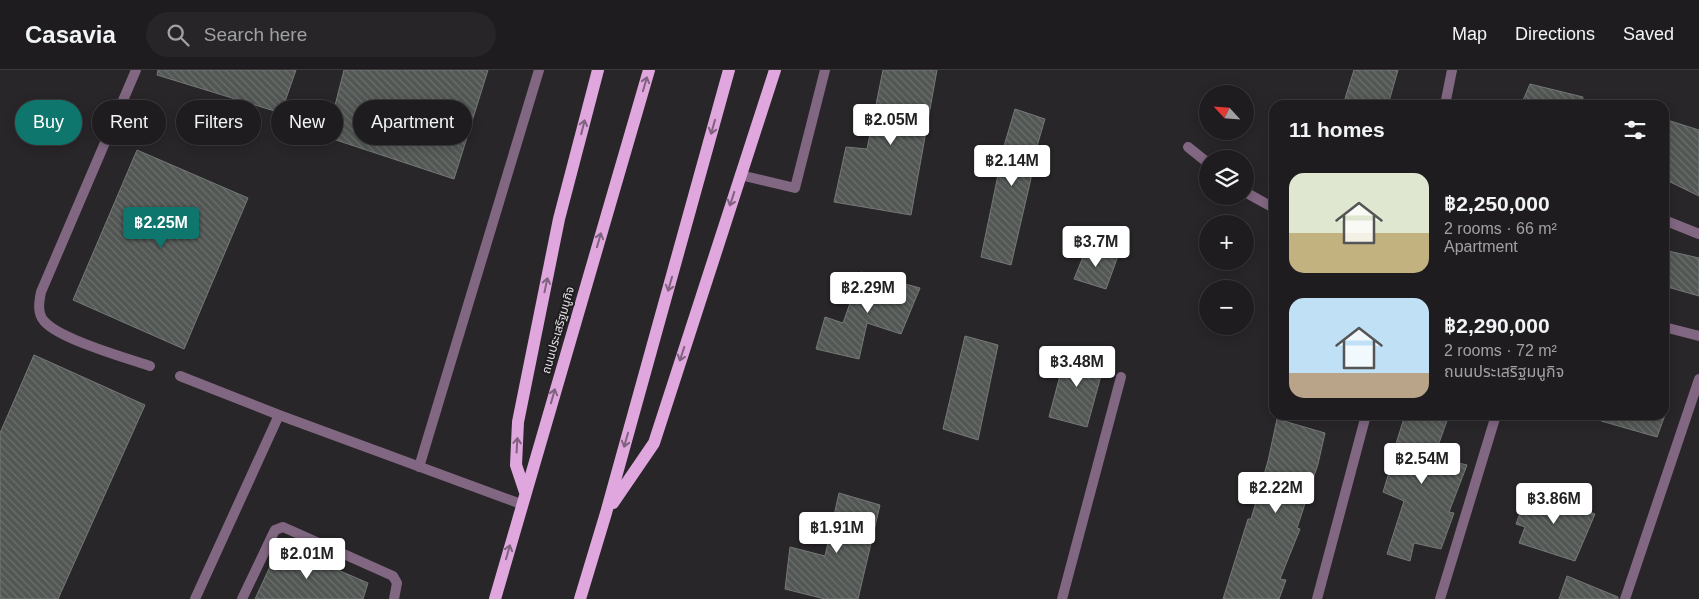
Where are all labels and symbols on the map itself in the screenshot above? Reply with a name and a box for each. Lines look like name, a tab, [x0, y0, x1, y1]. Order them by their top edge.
one-way arrow	[640, 77, 650, 93]
north arrow	[1199, 85, 1254, 140]
pin: ฿2.05M	[850, 104, 932, 146]
one-way arrow	[708, 119, 718, 135]
one-way arrow	[579, 120, 588, 136]
pin: ฿2.14M	[971, 144, 1053, 187]
one-way arrow	[727, 191, 737, 207]
pin: ฿2.25M	[120, 206, 202, 249]
pin: ฿3.7M	[1061, 226, 1131, 268]
one-way arrow	[594, 232, 604, 248]
pin: ฿2.29M	[827, 272, 909, 314]
one-way arrow	[665, 275, 674, 291]
one-way arrow	[542, 278, 551, 294]
street label: ถนนประเสริฐมนูกิจ	[539, 285, 577, 375]
one-way arrow	[677, 346, 687, 362]
pin: ฿3.48M	[1036, 346, 1118, 388]
one-way arrow	[549, 388, 558, 404]
one-way arrow	[621, 432, 631, 448]
one-way arrow	[512, 437, 521, 453]
pin: ฿2.54M	[1381, 442, 1463, 485]
pin: ฿2.22M	[1235, 472, 1317, 514]
pin: ฿3.86M	[1513, 482, 1595, 525]
pin: ฿1.91M	[796, 512, 878, 554]
pin: ฿2.01M	[266, 538, 348, 580]
one-way arrow	[503, 544, 513, 560]

